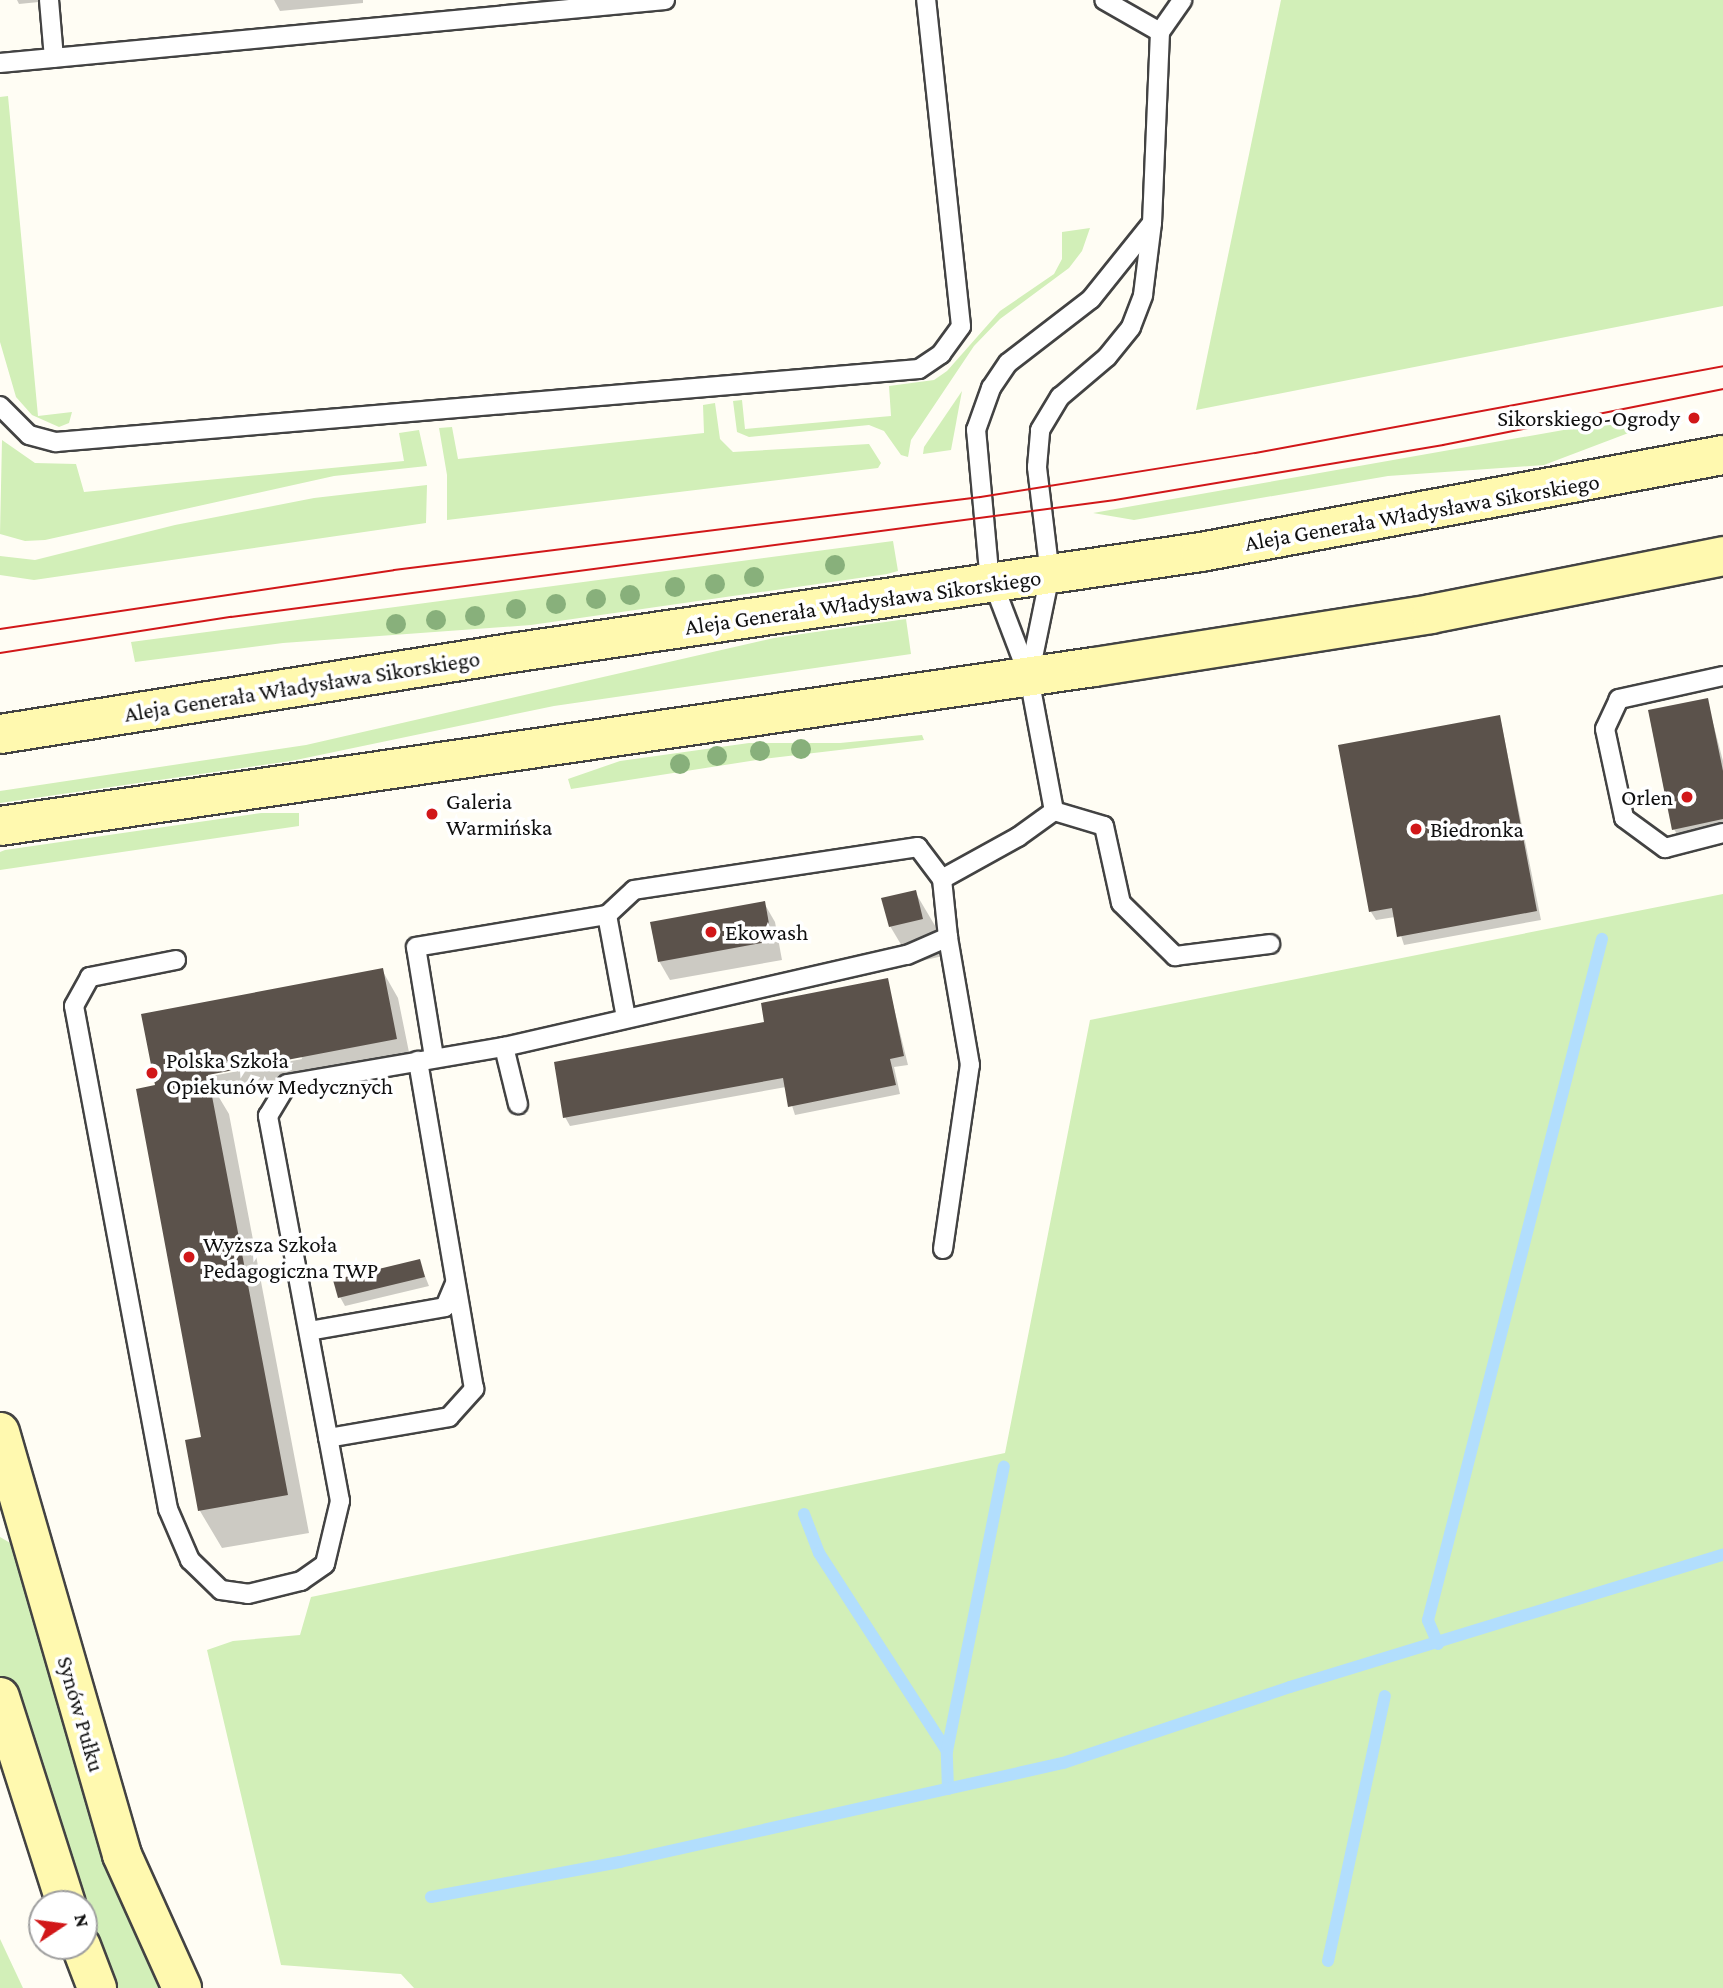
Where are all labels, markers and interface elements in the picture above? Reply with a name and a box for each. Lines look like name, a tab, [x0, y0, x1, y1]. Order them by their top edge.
place label: Sikorskiego-Ogrody	[1497, 404, 1680, 432]
marker: Sikorskiego-Ogrody	[1686, 410, 1702, 426]
street label: Aleja Generała Władysława Sikorskiego	[1243, 467, 1601, 557]
street label: Aleja Generała Władysława Sikorskiego	[683, 563, 1043, 641]
street label: Aleja Generała Władysława Sikorskiego	[122, 644, 482, 728]
place label: Orlen	[1621, 783, 1673, 811]
place label: Galeria Warmińska	[446, 787, 552, 841]
marker: Orlen	[1679, 789, 1695, 805]
marker: Galeria Warmińska	[424, 806, 440, 822]
place label: Biedronka	[1430, 815, 1524, 843]
marker: Biedronka	[1408, 821, 1424, 837]
place label: Ekowash	[725, 918, 808, 946]
marker: Ekowash	[703, 924, 719, 940]
place label: Polska Szkoła Opiekunów Medycznych	[166, 1046, 393, 1100]
marker: Polska Szkoła Opiekunów Medycznych	[144, 1065, 160, 1081]
place label: Wyższa Szkoła Pedagogiczna TWP	[203, 1230, 378, 1284]
marker: Wyższa Szkoła Pedagogiczna TWP	[181, 1249, 197, 1265]
street label: Synów Pułku	[51, 1653, 111, 1775]
north arrow	[28, 1890, 98, 1960]
text: N	[70, 1912, 94, 1929]

